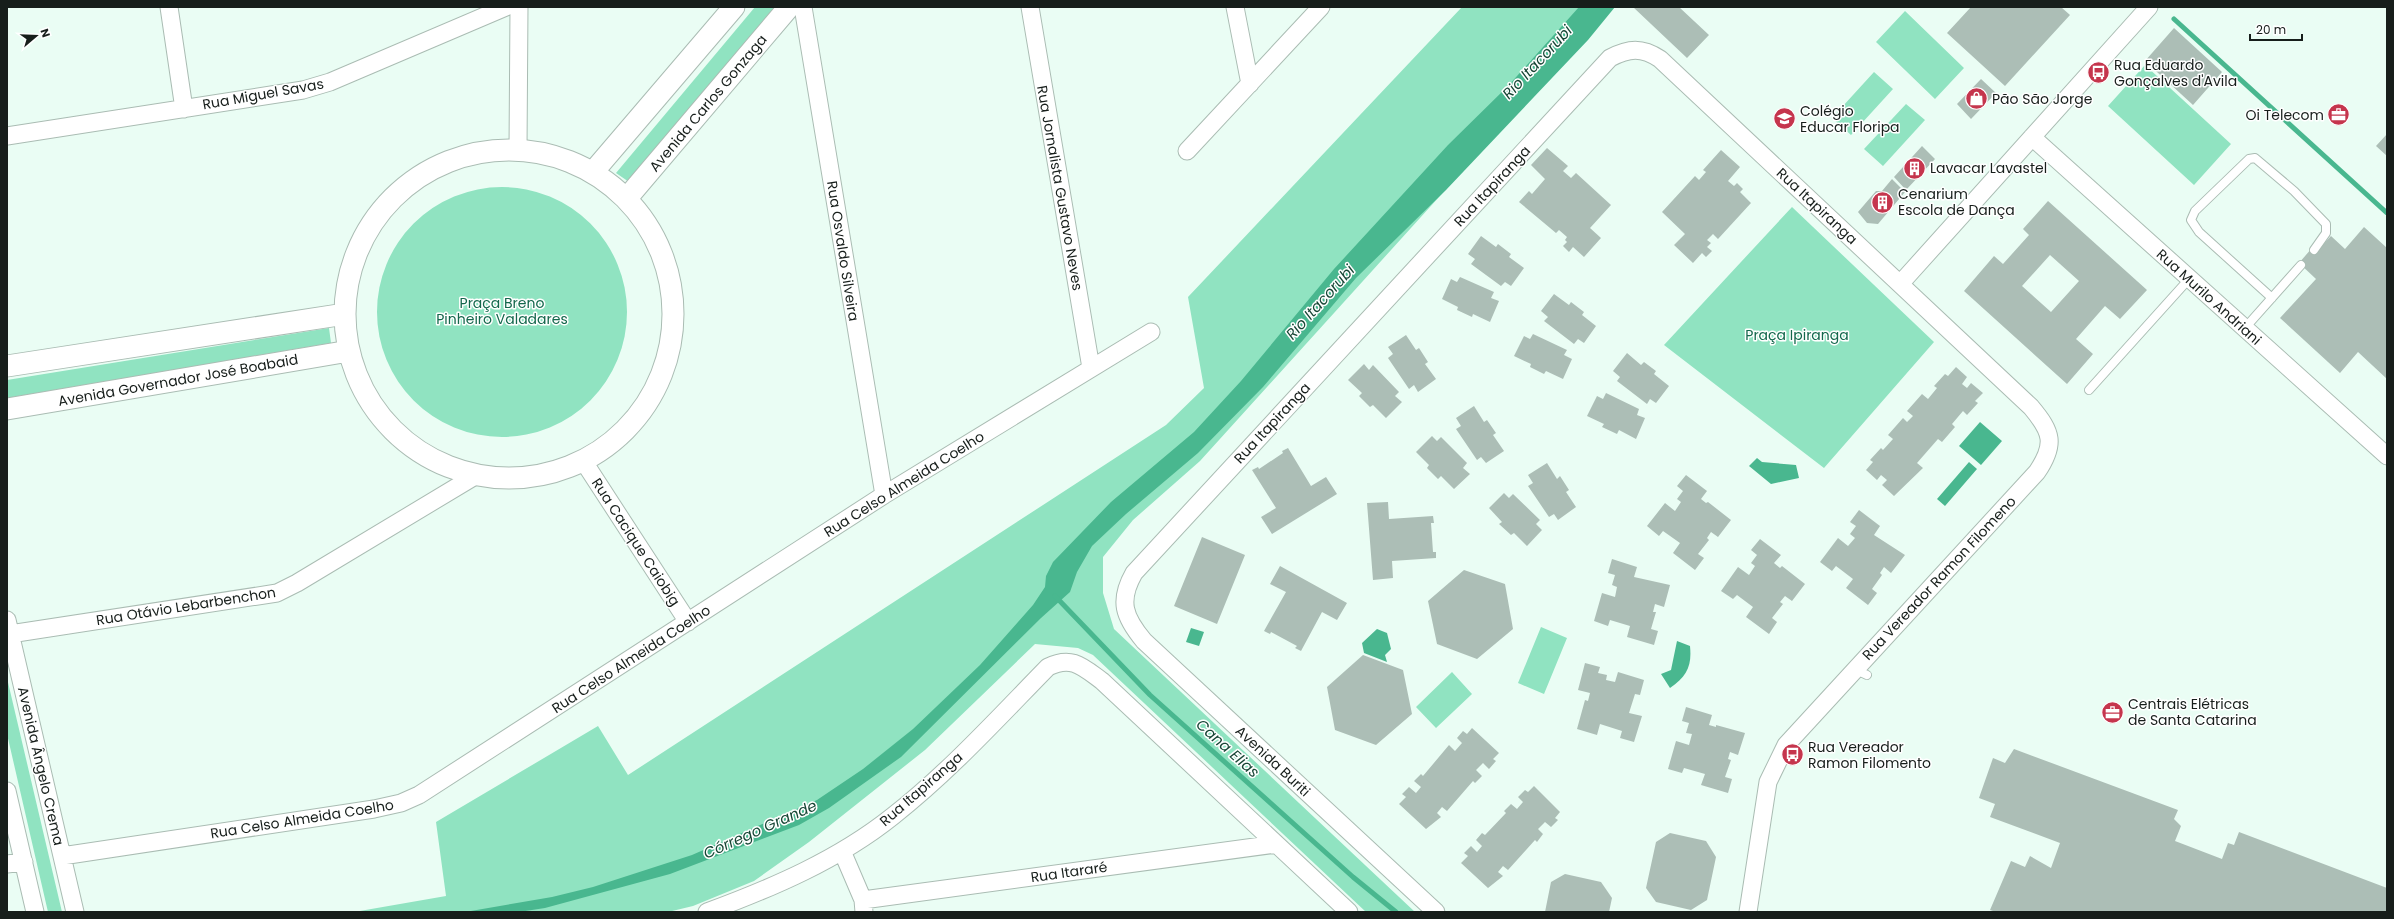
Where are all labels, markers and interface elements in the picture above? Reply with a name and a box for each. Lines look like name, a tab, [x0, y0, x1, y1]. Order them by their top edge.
north arrow	[16, 16, 56, 56]
scale bar	[2250, 16, 2302, 42]
water label: Rio Itacorubi	[1497, 20, 1577, 104]
text: 20 m	[2256, 21, 2286, 38]
text: N	[37, 26, 54, 39]
street label: Avenida Carlos Gonzaga	[645, 30, 771, 176]
place label: Rua Eduardo Gonçalves d'Avila	[2114, 55, 2237, 91]
bus stop icon: Rua Eduardo Gonçalves d'Avila	[2085, 60, 2111, 86]
street label: Rua Miguel Savas	[201, 73, 325, 115]
street label: Rua Jornalista Gustavo Neves	[1032, 84, 1088, 292]
shop icon: Pão São Jorge	[1963, 86, 1989, 112]
place label: Pão São Jorge	[1992, 89, 2093, 109]
place label: Colégio Educar Floripa	[1800, 101, 1900, 137]
office icon: Oi Telecom	[2326, 102, 2352, 128]
place label: Oi Telecom	[2246, 105, 2324, 125]
school or university icon: Colégio Educar Floripa	[1772, 106, 1798, 132]
street label: Rua Itapiranga	[1449, 141, 1535, 231]
building icon: Lavacar Lavastel	[1901, 155, 1927, 181]
place label: Lavacar Lavastel	[1930, 158, 2047, 178]
street label: Rua Itapiranga	[1772, 163, 1862, 249]
street label: Rua Osvaldo Silveira	[822, 179, 864, 323]
place label: Cenarium Escola de Dança	[1898, 184, 2015, 220]
building icon: Cenarium Escola de Dança	[1869, 189, 1895, 215]
street label: Rua Murilo Andriani	[2152, 244, 2266, 350]
water label: Rio Itacorubi	[1281, 260, 1359, 344]
park label: Praça Breno Pinheiro Valadares	[436, 293, 568, 329]
park label: Praça Ipiranga	[1745, 325, 1849, 345]
street label: Avenida Governador José Boabaid	[56, 349, 300, 411]
street label: Rua Itapiranga	[1229, 378, 1315, 468]
street label: Rua Celso Almeida Coelho	[820, 426, 988, 542]
street label: Rua Cacique Caiobig	[587, 474, 685, 610]
street label: Rua Vereador Ramon Filomeno	[1858, 492, 2021, 664]
street label: Rua Otávio Lebarbenchon	[95, 582, 277, 630]
street label: Rua Celso Almeida Coelho	[548, 600, 714, 718]
street label: Avenida Ângelo Crema	[13, 685, 69, 847]
place label: Centrais Elétricas de Santa Catarina	[2128, 694, 2257, 730]
office icon: Centrais Elétricas de Santa Catarina	[2099, 699, 2125, 725]
water label: Cana Elias	[1192, 714, 1264, 782]
street label: Avenida Buriti	[1231, 721, 1315, 801]
place label: Rua Vereador Ramon Filomento	[1808, 737, 1931, 773]
bus stop icon: Rua Vereador Ramon Filomento	[1779, 742, 1805, 768]
street label: Rua Itapiranga	[875, 747, 967, 831]
street label: Rua Celso Almeida Coelho	[209, 795, 395, 843]
water label: Córrego Grande	[700, 795, 820, 863]
street label: Rua Itararé	[1029, 857, 1109, 887]

